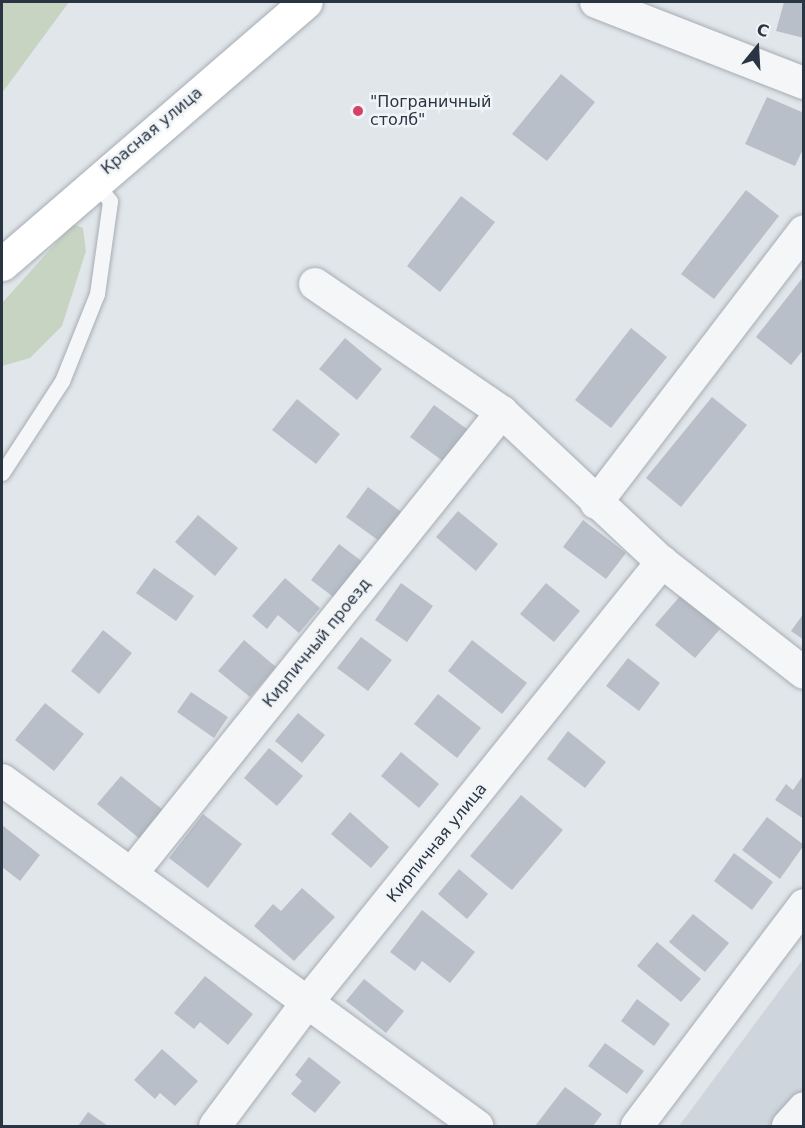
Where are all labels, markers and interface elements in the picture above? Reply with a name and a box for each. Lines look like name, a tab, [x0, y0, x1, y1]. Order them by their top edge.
north arrow	[727, 18, 787, 78]
text: С	[754, 20, 771, 41]
street label: Красная улица	[98, 83, 206, 179]
place label: "Пограничный столб"	[370, 92, 491, 130]
marker: "Пограничный столб"	[351, 104, 365, 118]
street label: Кирпичный проезд	[259, 575, 375, 711]
street label: Кирпичная улица	[383, 779, 491, 907]

